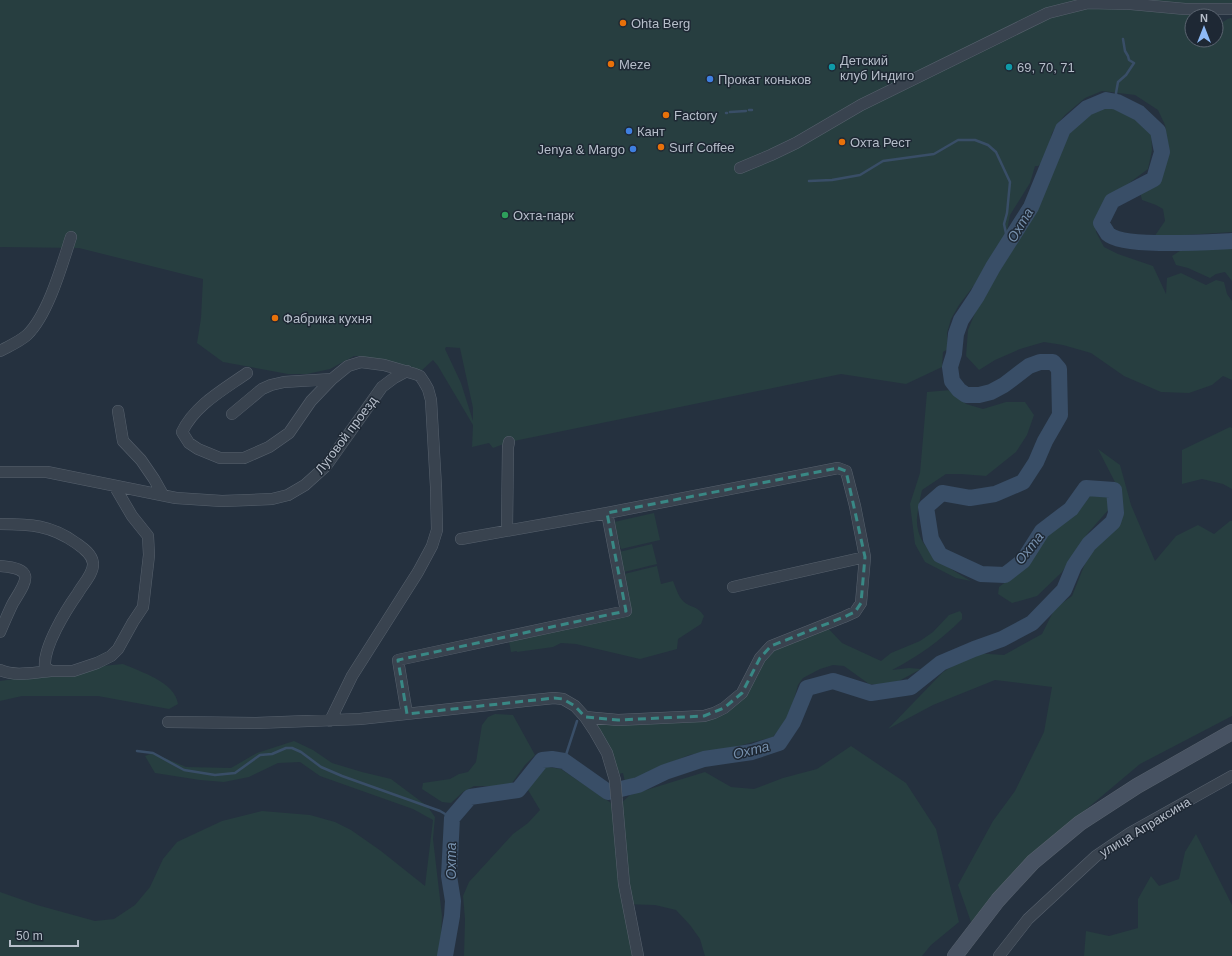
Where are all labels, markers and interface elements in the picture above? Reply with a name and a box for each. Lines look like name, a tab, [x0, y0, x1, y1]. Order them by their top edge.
north arrow	[1184, 8, 1224, 48]
text: N	[1200, 12, 1208, 24]
place label: Ohta Berg	[631, 16, 690, 31]
marker: Ohta Berg	[618, 18, 628, 28]
place label: Детский клуб Индиго	[840, 53, 914, 83]
place label: Meze	[619, 57, 651, 72]
marker: Meze	[606, 59, 616, 69]
place label: 69, 70, 71	[1017, 60, 1075, 75]
marker: Детский клуб Индиго	[827, 62, 837, 72]
marker: 69, 70, 71	[1004, 62, 1014, 72]
place label: Прокат коньков	[718, 72, 811, 87]
marker: Прокат коньков	[705, 74, 715, 84]
place label: Factory	[674, 108, 718, 123]
marker: Factory	[661, 110, 671, 120]
place label: Кант	[637, 124, 665, 139]
marker: Кант	[624, 126, 634, 136]
place label: Охта Рест	[850, 135, 911, 150]
marker: Охта Рест	[837, 137, 847, 147]
place label: Surf Coffee	[669, 140, 735, 155]
place label: Jenya & Margo	[538, 142, 625, 157]
marker: Surf Coffee	[656, 142, 666, 152]
marker: Jenya & Margo	[628, 144, 638, 154]
water label: Охта	[1004, 205, 1036, 245]
place label: Охта-парк	[513, 208, 574, 223]
marker: Охта-парк	[500, 210, 510, 220]
place label: Фабрика кухня	[283, 311, 372, 326]
marker: Фабрика кухня	[270, 313, 280, 323]
street label: Луговой проезд	[312, 393, 380, 477]
water label: Охта	[1011, 528, 1047, 567]
water label: Охта	[731, 738, 771, 762]
street label: улица Апраксина	[1097, 794, 1194, 860]
water label: Охта	[443, 842, 459, 879]
scale bar	[10, 922, 78, 948]
text: 50 m	[16, 929, 43, 943]

